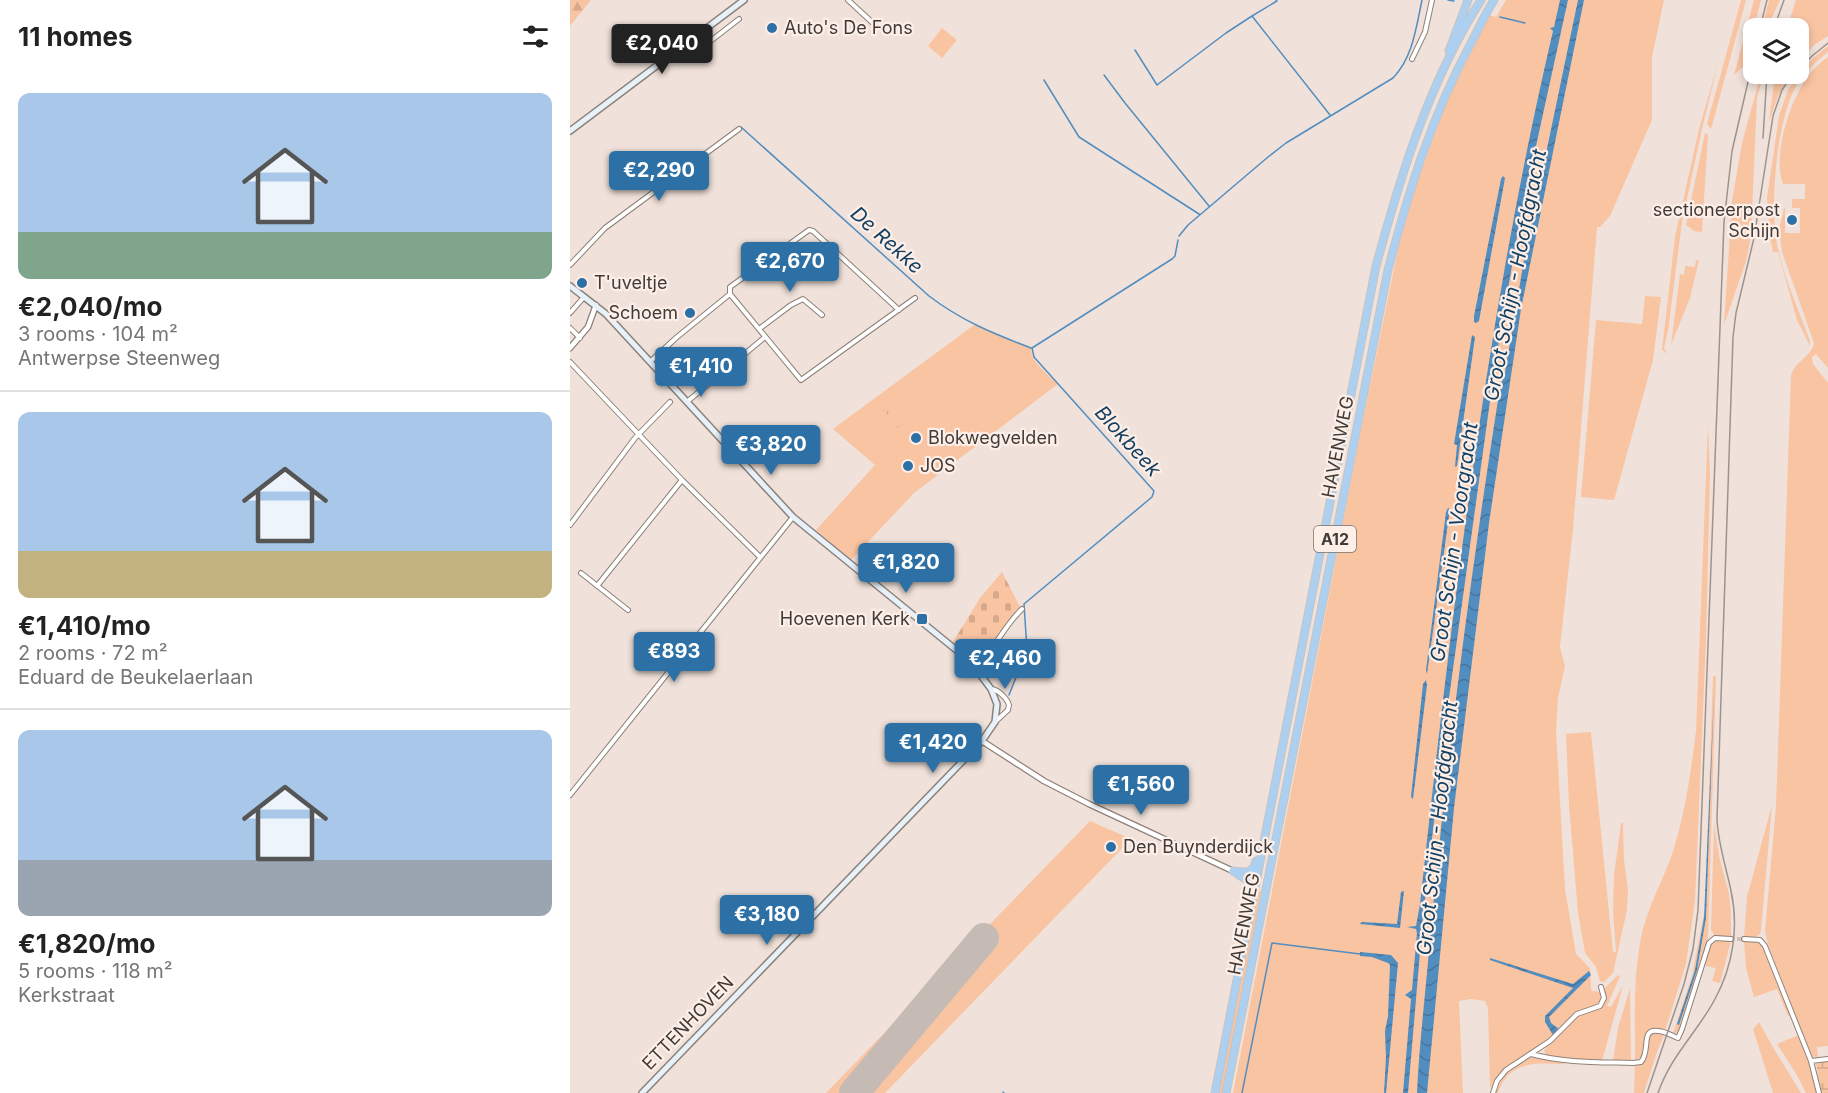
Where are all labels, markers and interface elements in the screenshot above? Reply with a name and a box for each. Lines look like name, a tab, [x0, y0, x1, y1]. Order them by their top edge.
place label: Auto's De Fons	[784, 17, 913, 38]
map controls	[1743, 18, 1809, 84]
button: layers	[1743, 18, 1809, 84]
icon: filters	[519, 20, 552, 53]
text: 11 homes	[18, 21, 133, 52]
marker: Auto's De Fons	[765, 21, 779, 35]
pin: €2,040	[613, 24, 711, 75]
text: €2,040	[626, 31, 698, 55]
icon: home	[231, 132, 339, 240]
water label: Groot Schijn - Hoofdgracht	[1479, 147, 1551, 403]
pin: €2,290	[610, 151, 708, 202]
text: €2,290	[623, 158, 695, 182]
place label: sectioneerpost Schijn	[1653, 199, 1780, 241]
water label: De Rekke	[846, 201, 928, 279]
marker: sectioneerpost Schijn	[1785, 213, 1799, 227]
pin: €2,670	[741, 242, 839, 293]
text: €2,670	[755, 249, 825, 273]
place label: T'uveltje	[594, 272, 667, 293]
marker: T'uveltje	[575, 276, 589, 290]
text: €2,040/mo	[18, 291, 163, 322]
place label: Schoem	[608, 302, 678, 323]
marker: Schoem	[683, 306, 697, 320]
text: 3 rooms · 104 m²	[18, 322, 178, 346]
text: Antwerpse Steenweg	[18, 346, 220, 370]
pin: €1,410	[652, 347, 750, 398]
text: €1,410	[669, 354, 733, 378]
street label: HAVENWEG	[1317, 394, 1358, 500]
water label: Blokbeek	[1090, 401, 1167, 482]
water label: Groot Schijn - Voorgracht	[1425, 420, 1483, 663]
pin: €3,820	[722, 425, 820, 476]
place label: Blokwegvelden	[928, 427, 1058, 448]
marker: Blokwegvelden	[909, 431, 923, 445]
text: €3,820	[735, 432, 807, 456]
icon: home	[231, 451, 339, 559]
place label: JOS	[920, 455, 956, 476]
marker: JOS	[901, 459, 915, 473]
road number: A12	[1314, 526, 1356, 552]
pin: €1,820	[857, 543, 955, 594]
text: €1,820	[872, 550, 940, 574]
place label: Hoevenen Kerk	[780, 608, 910, 629]
text: €1,410/mo	[18, 610, 151, 641]
marker: Hoevenen Kerk	[915, 612, 929, 626]
pin: €893	[638, 632, 710, 683]
text: €893	[648, 639, 700, 663]
pin: €2,460	[956, 639, 1054, 690]
text: 2 rooms · 72 m²	[18, 641, 168, 665]
text: €2,460	[969, 646, 1041, 670]
text: Eduard de Beukelaerlaan	[18, 665, 253, 689]
water label: Groot Schijn - Hoofdgracht	[1412, 699, 1462, 957]
pin: €1,420	[884, 723, 982, 774]
text: €1,420	[899, 730, 967, 754]
pin: €1,560	[1092, 765, 1190, 816]
icon: home	[231, 769, 339, 877]
text: €1,560	[1107, 772, 1175, 796]
place label: Den Buynderdijck	[1123, 836, 1273, 857]
marker: Den Buynderdijck	[1104, 840, 1118, 854]
street label: HAVENWEG	[1223, 871, 1264, 977]
pin: €3,180	[718, 895, 816, 946]
text: €3,180	[734, 902, 800, 926]
text: €1,820/mo	[18, 928, 156, 959]
text: 5 rooms · 118 m²	[18, 959, 173, 983]
street label: ETTENHOVEN	[638, 972, 737, 1074]
text: Kerkstraat	[18, 983, 115, 1007]

